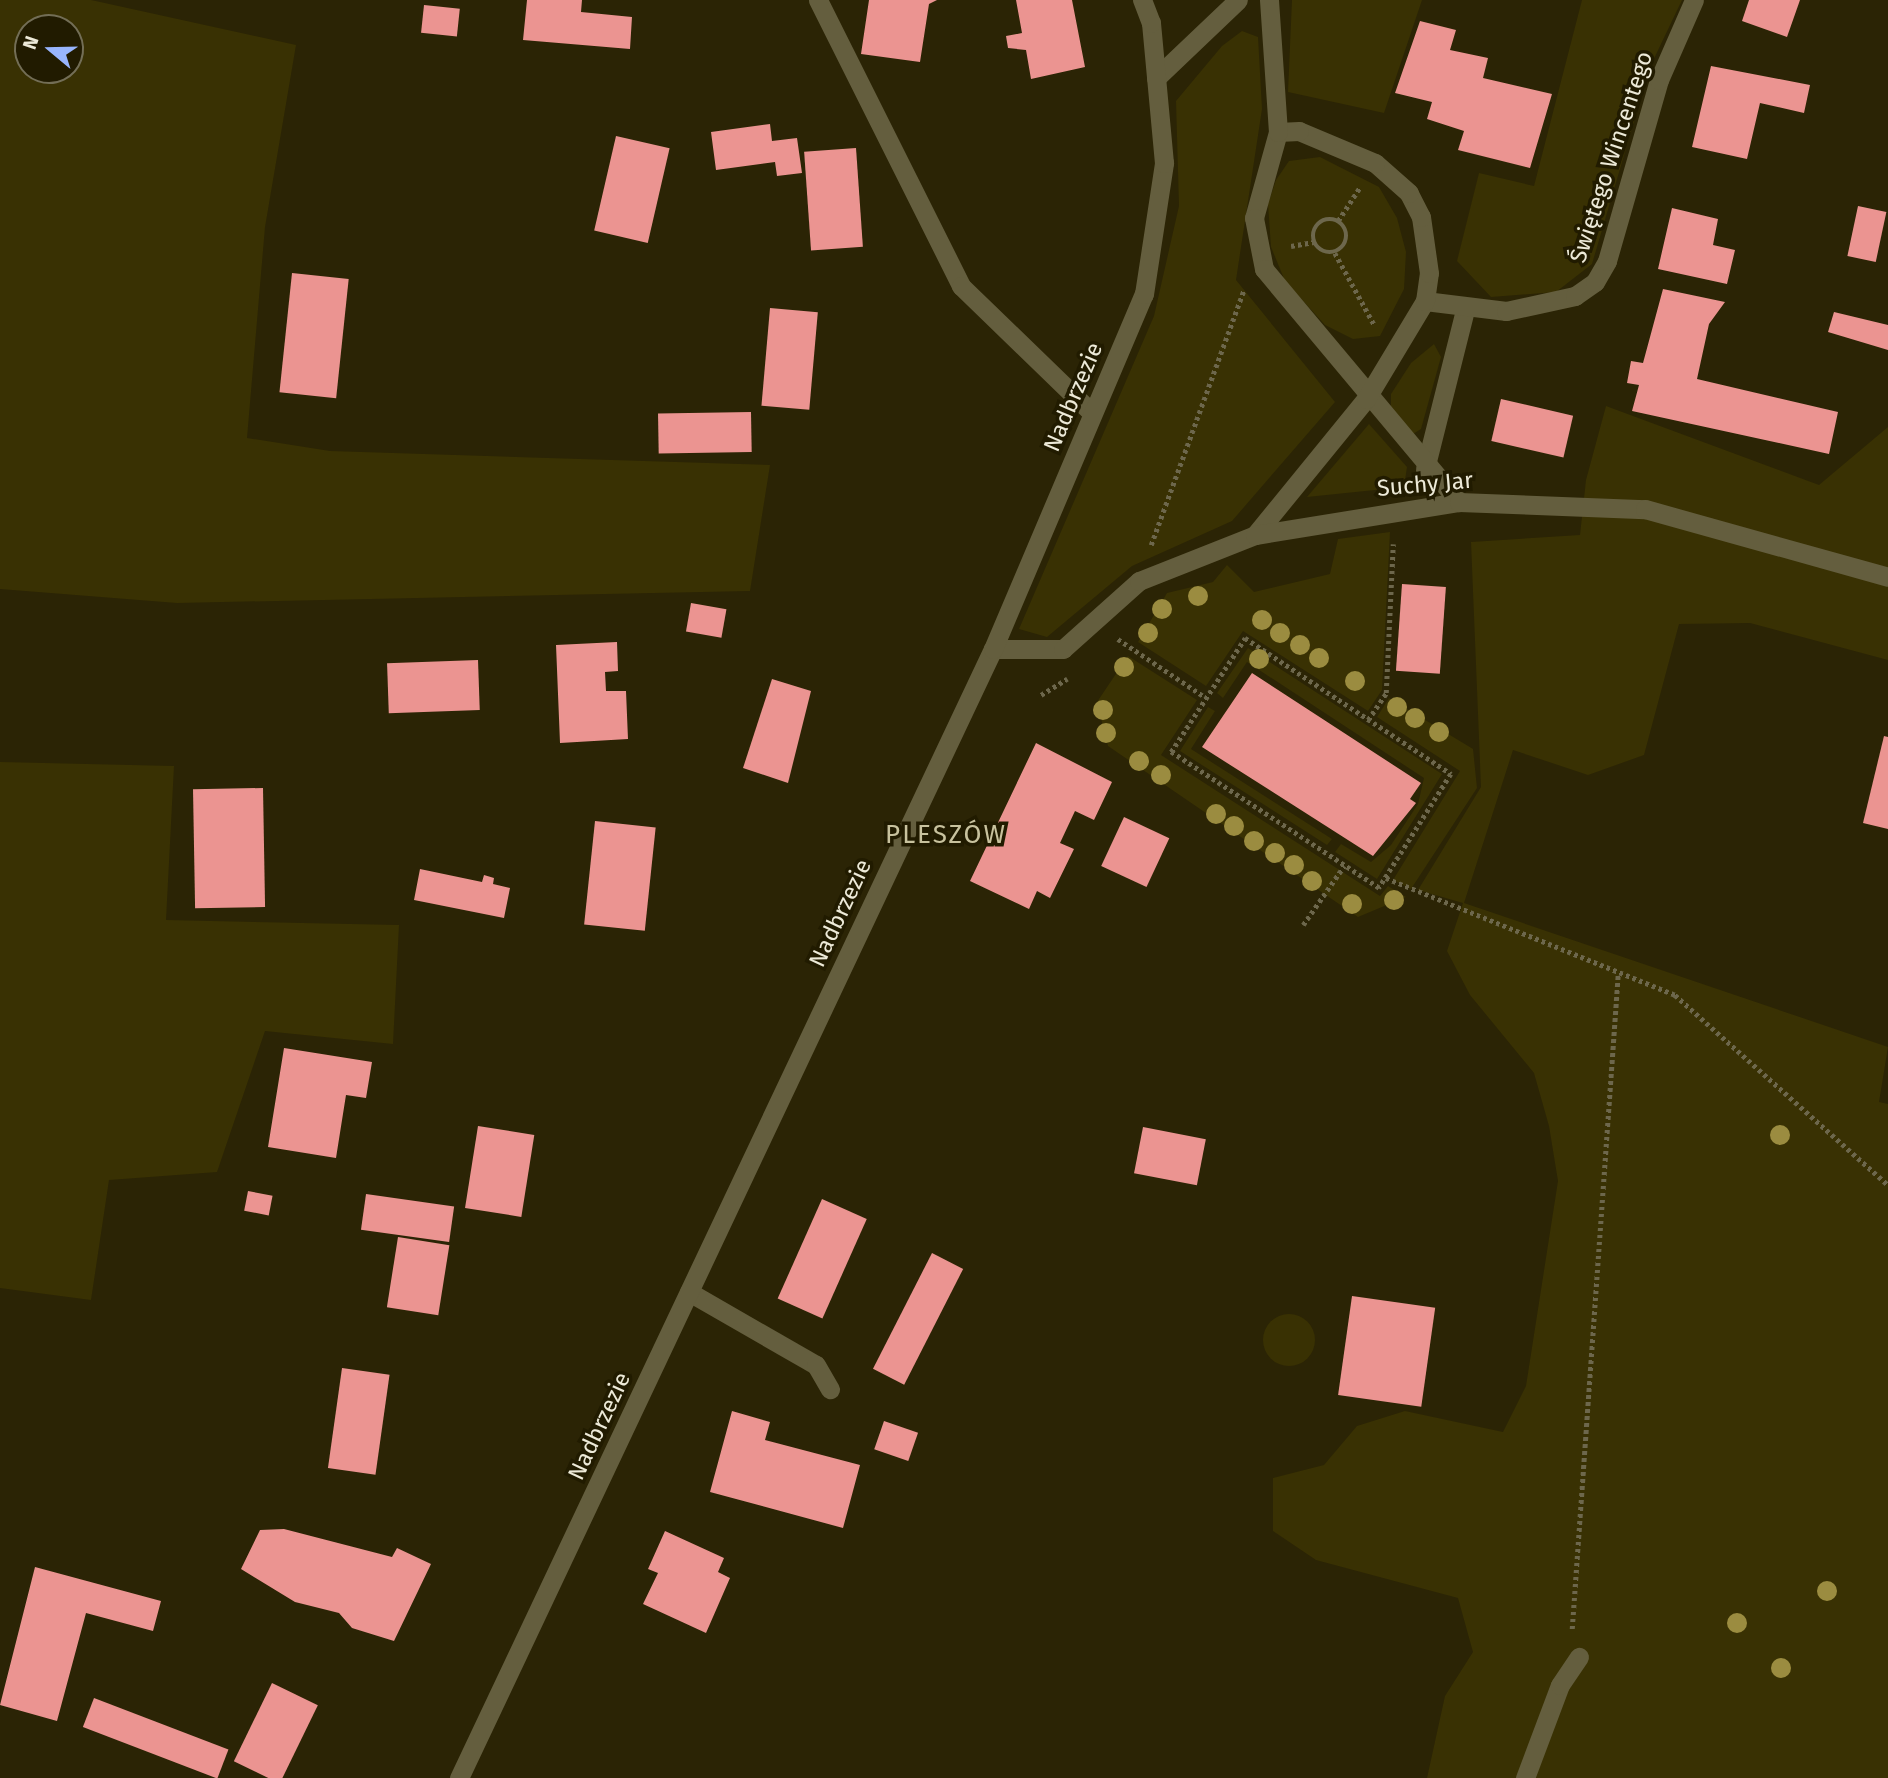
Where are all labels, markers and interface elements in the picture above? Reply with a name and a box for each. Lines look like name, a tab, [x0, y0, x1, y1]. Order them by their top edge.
north arrow	[14, 14, 84, 84]
text: N	[18, 33, 43, 52]
street label: Świętego Wincentego	[1564, 48, 1658, 266]
street label: Nadbrzezie	[1038, 338, 1108, 456]
street label: Suchy Jar	[1376, 466, 1474, 502]
district label: PLESZÓW	[886, 819, 1006, 851]
street label: Nadbrzezie	[803, 855, 877, 971]
street label: Nadbrzezie	[562, 1368, 636, 1484]

